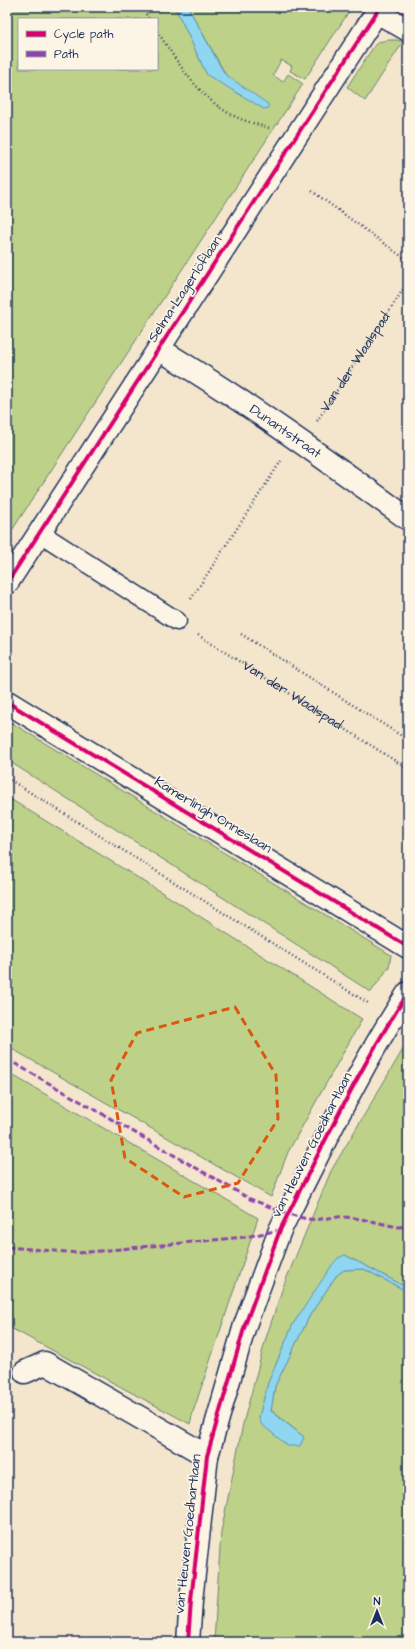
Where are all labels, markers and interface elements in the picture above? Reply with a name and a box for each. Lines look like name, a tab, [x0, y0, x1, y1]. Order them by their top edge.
legend	[18, 18, 158, 70]
text: Cycle path	[54, 26, 113, 44]
text: Path	[54, 46, 79, 63]
street label: Selma Lagerlöflaan	[143, 232, 227, 346]
street label: Van der Waalspad	[315, 309, 395, 416]
street label: Dunantstraat	[245, 400, 326, 464]
street label: Van der Waalspad	[238, 656, 346, 735]
street label: Kamerlingh Onneslaan	[150, 772, 276, 858]
street label: van Heuven Goedhartlaan	[267, 1069, 357, 1221]
street label: van Heuven Goedhartlaan	[170, 1453, 206, 1615]
north arrow	[357, 1591, 397, 1631]
text: N	[374, 1594, 381, 1609]

